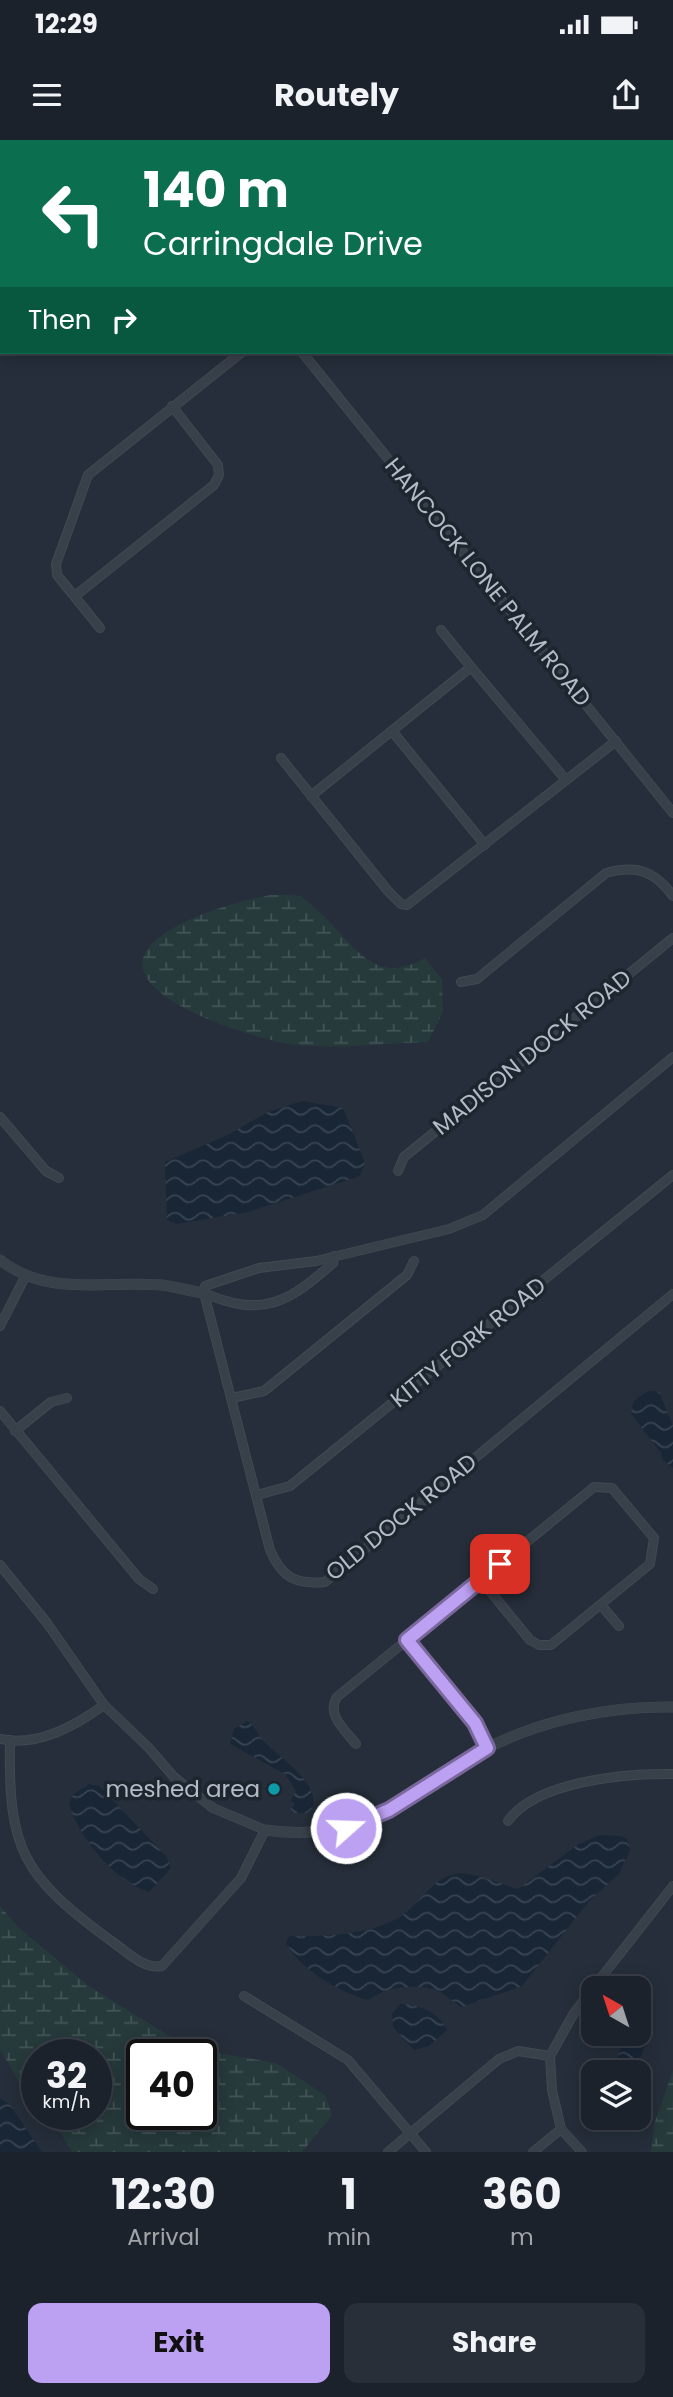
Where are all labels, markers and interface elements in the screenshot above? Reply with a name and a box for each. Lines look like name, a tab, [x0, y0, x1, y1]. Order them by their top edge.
text: 12:29	[35, 6, 98, 42]
text: Routely	[274, 72, 399, 117]
icon: menu	[28, 76, 66, 114]
icon: share	[607, 76, 645, 114]
text: 140 m	[143, 156, 289, 224]
icon: left	[28, 168, 119, 259]
text: Carringdale Drive	[143, 221, 423, 266]
icon: right	[105, 301, 143, 339]
text: Then	[28, 302, 91, 338]
street label: HANCOCK LONE PALM ROAD	[377, 451, 599, 713]
street label: MADISON DOCK ROAD	[426, 962, 638, 1142]
street label: KITTY FORK ROAD	[384, 1269, 552, 1415]
street label: OLD DOCK ROAD	[319, 1446, 483, 1588]
pin	[470, 1534, 530, 1594]
icon: arrive	[481, 1545, 519, 1583]
place label: meshed area	[105, 1773, 260, 1805]
marker: meshed area	[266, 1781, 282, 1797]
position arrow	[309, 1791, 383, 1865]
north arrow	[581, 1976, 651, 2046]
map controls	[581, 1976, 651, 2130]
speed limit sign: 40	[126, 2039, 217, 2130]
text: 32	[46, 2051, 87, 2100]
button: layers	[581, 2060, 651, 2130]
text: km/h	[43, 2089, 90, 2114]
text: 12:30	[111, 2165, 216, 2224]
text: 1	[341, 2165, 357, 2224]
text: 360	[482, 2165, 562, 2224]
text: Arrival	[127, 2221, 200, 2253]
text: min	[327, 2221, 371, 2253]
text: m	[510, 2221, 534, 2253]
button: Exit	[28, 2303, 330, 2383]
button: Share	[344, 2303, 645, 2383]

